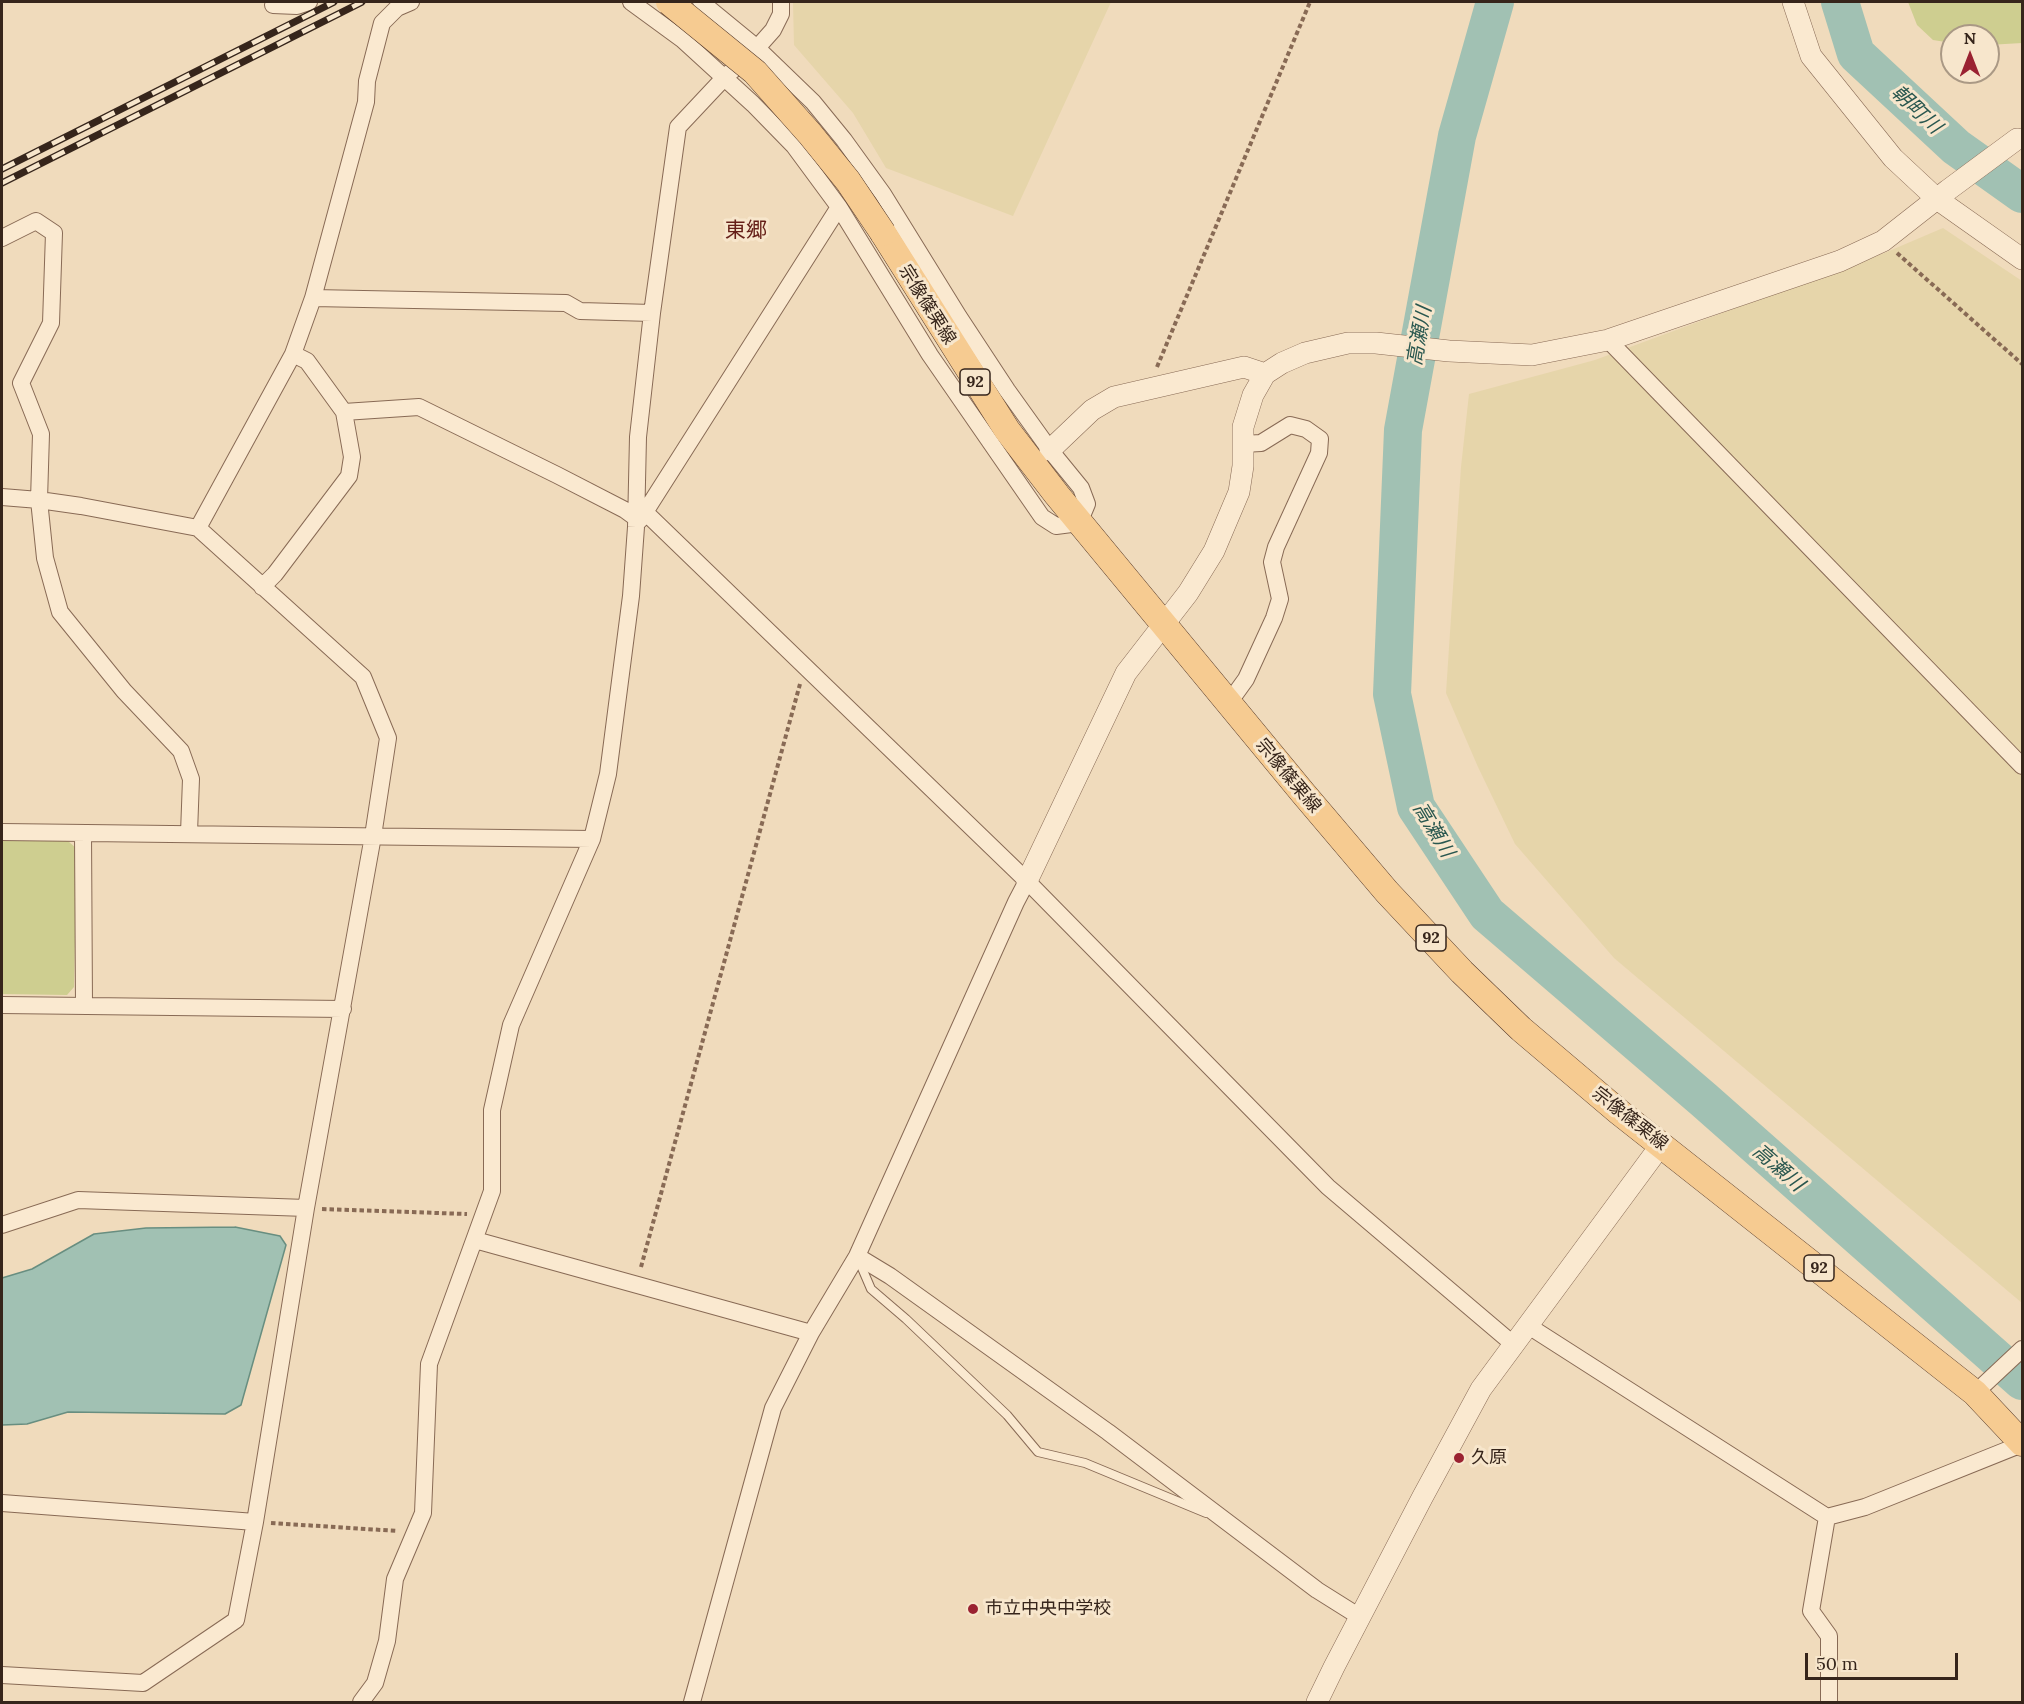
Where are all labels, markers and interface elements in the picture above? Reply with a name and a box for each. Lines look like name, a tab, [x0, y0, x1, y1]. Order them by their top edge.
north arrow	[1940, 24, 2000, 84]
text: N	[1964, 28, 1976, 48]
water label: 朝町川	[1886, 81, 1946, 139]
district label: 東郷	[725, 218, 767, 244]
street label: 宗像篠栗線	[894, 261, 960, 349]
water label: 高瀬川	[1403, 304, 1437, 368]
road number: 92	[960, 369, 990, 395]
street label: 宗像篠栗線	[1251, 735, 1325, 817]
water label: 高瀬川	[1407, 798, 1459, 862]
road number: 92	[1416, 925, 1446, 951]
street label: 宗像篠栗線	[1588, 1083, 1672, 1155]
water label: 高瀬川	[1747, 1139, 1809, 1197]
road number: 92	[1804, 1255, 1834, 1281]
place label: 久原	[1471, 1447, 1507, 1469]
marker: 久原	[1452, 1451, 1466, 1465]
place label: 市立中央中学校	[985, 1598, 1111, 1620]
marker: 市立中央中学校	[966, 1602, 980, 1616]
scale bar	[1808, 1641, 1961, 1679]
text: 50 m	[1816, 1652, 1858, 1675]

